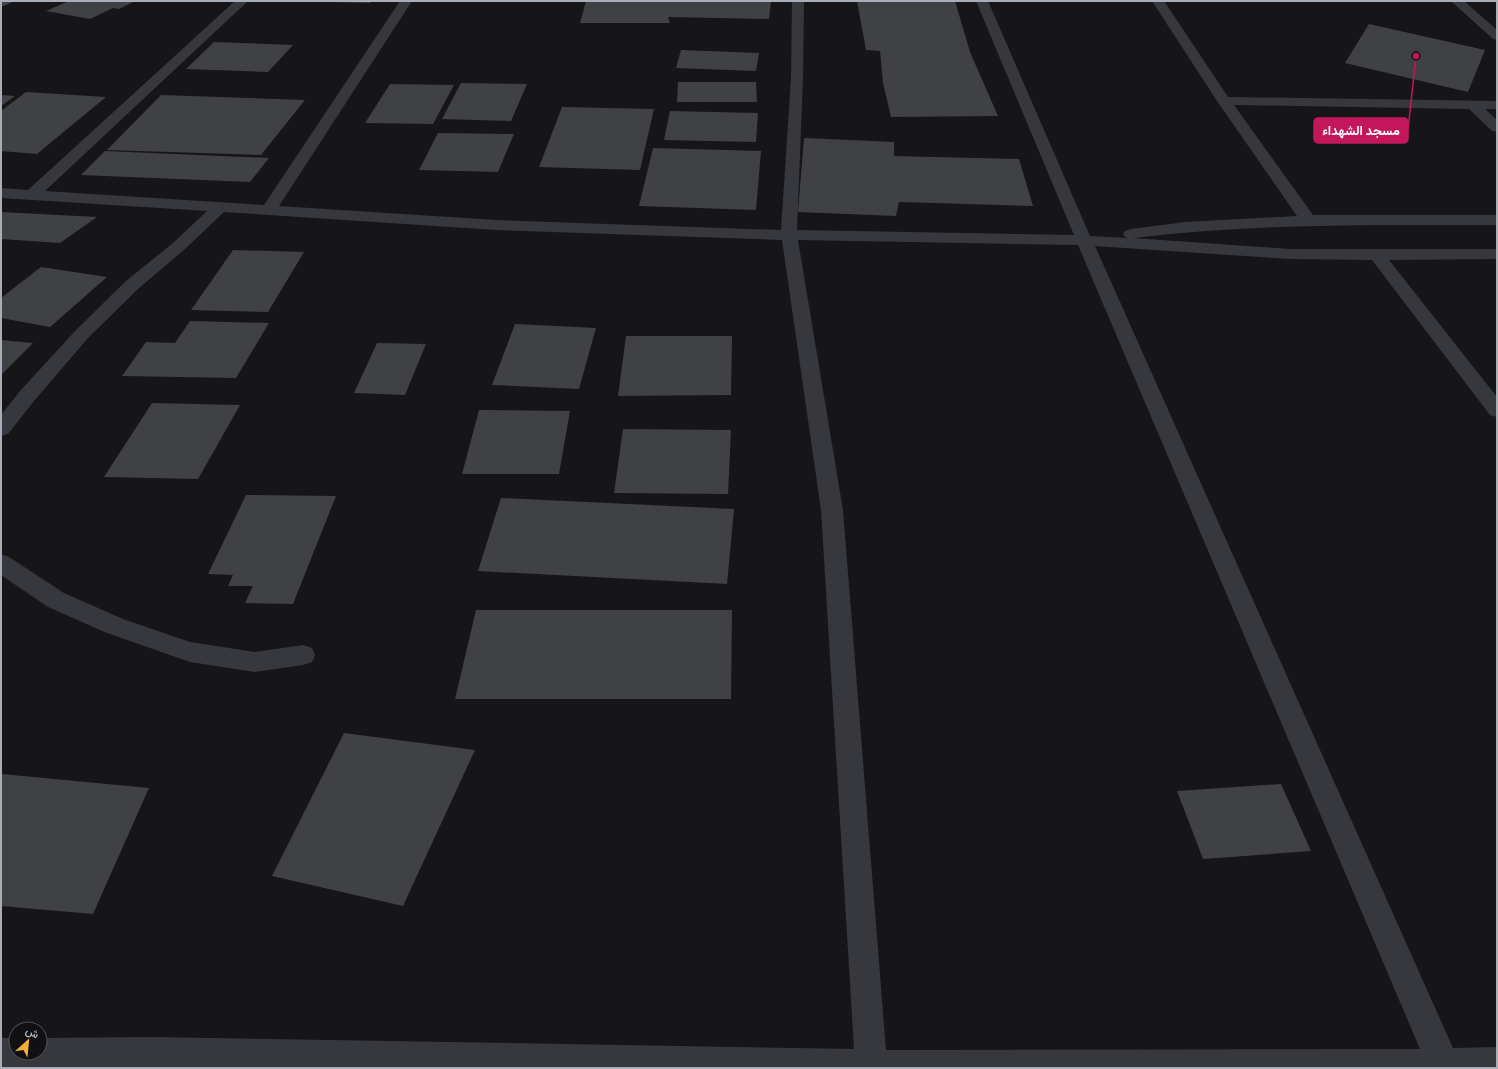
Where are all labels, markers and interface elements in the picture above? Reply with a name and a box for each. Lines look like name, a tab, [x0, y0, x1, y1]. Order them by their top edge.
callout: مسجد الشهداء	[1314, 118, 1408, 143]
text: مسجد الشهداء	[1322, 123, 1400, 139]
north arrow	[8, 1021, 48, 1061]
text: ش	[23, 1024, 41, 1041]

